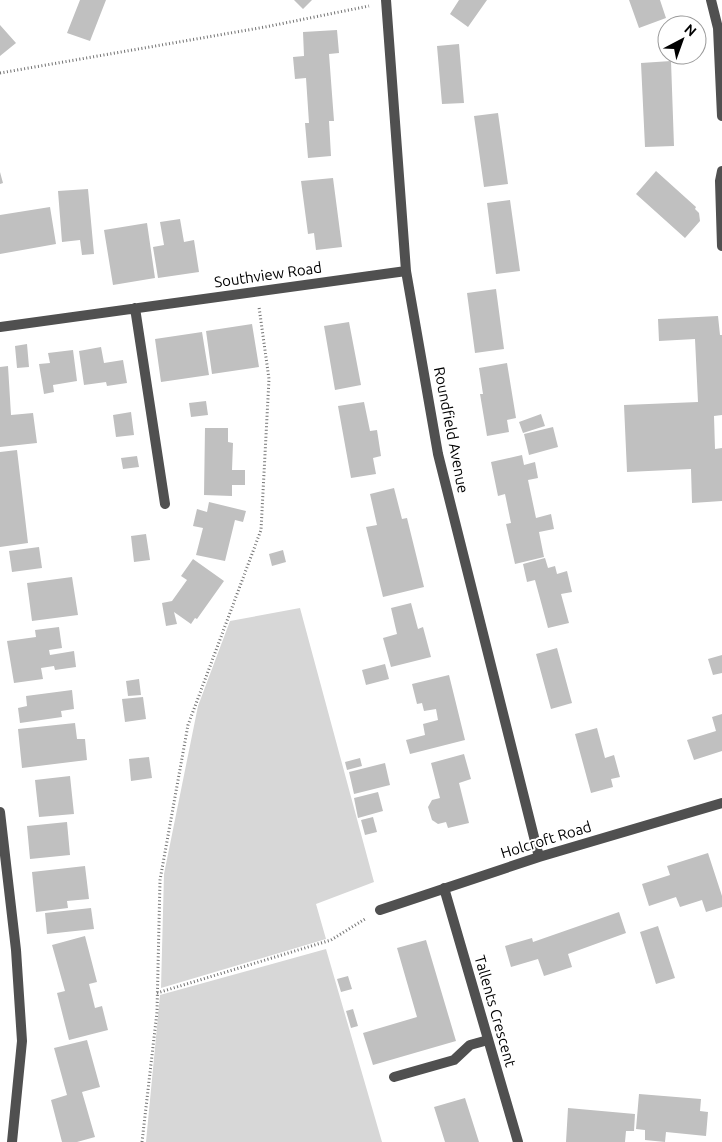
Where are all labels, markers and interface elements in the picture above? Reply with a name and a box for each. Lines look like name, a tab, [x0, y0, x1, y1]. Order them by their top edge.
north arrow	[657, 15, 707, 65]
text: N	[681, 21, 700, 40]
street label: Southview Road	[213, 259, 323, 290]
street label: Roundfield Avenue	[431, 365, 472, 495]
street label: Holcroft Road	[498, 818, 593, 861]
street label: Tallents Crescent	[471, 953, 520, 1069]

